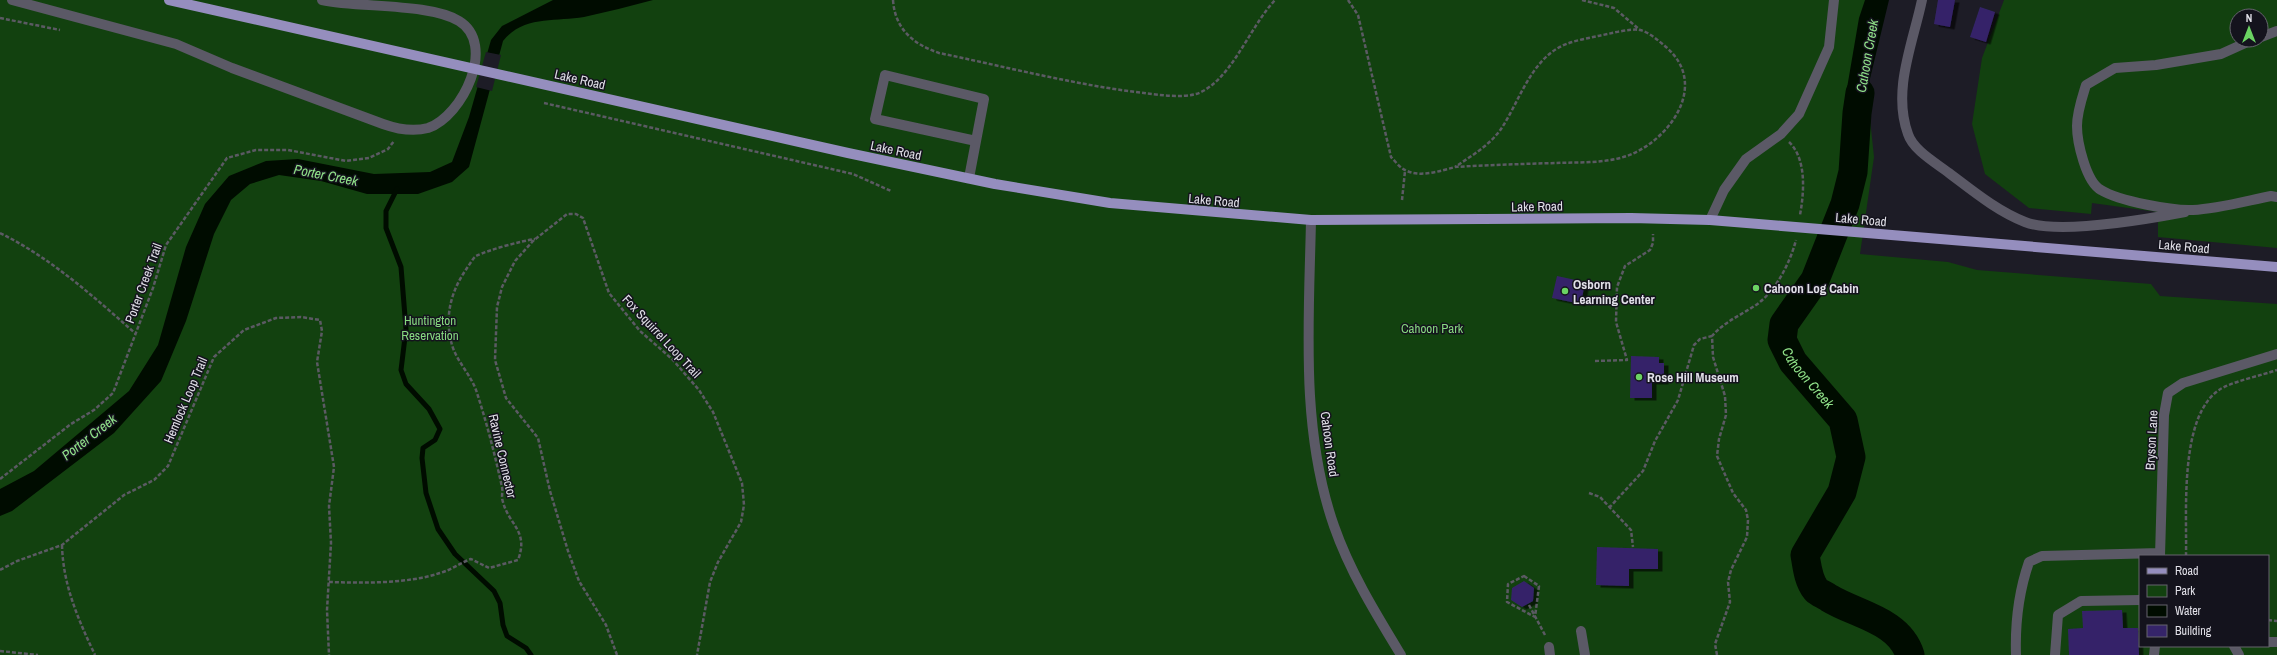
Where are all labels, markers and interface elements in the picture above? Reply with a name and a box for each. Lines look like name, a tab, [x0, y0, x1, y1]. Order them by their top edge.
north arrow	[2229, 8, 2269, 48]
text: N	[2246, 11, 2252, 25]
water label: Cahoon Creek	[1852, 17, 1883, 94]
street label: Lake Road	[553, 65, 607, 94]
street label: Lake Road	[869, 137, 923, 164]
water label: Porter Creek	[292, 160, 361, 190]
street label: Lake Road	[1188, 190, 1240, 211]
street label: Lake Road	[1511, 198, 1563, 215]
street label: Lake Road	[1835, 209, 1887, 230]
street label: Lake Road	[2158, 236, 2210, 257]
street label: Porter Creek Trail	[121, 241, 166, 326]
place label: Osborn Learning Center	[1573, 276, 1656, 308]
place label: Cahoon Log Cabin	[1764, 280, 1859, 297]
marker: Cahoon Log Cabin	[1751, 283, 1761, 293]
marker: Osborn Learning Center	[1560, 286, 1570, 296]
street label: Fox Squirrel Loop Trail	[619, 291, 705, 382]
park label: Huntington Reservation	[401, 312, 459, 344]
park label: Cahoon Park	[1401, 320, 1464, 337]
water label: Cahoon Creek	[1778, 344, 1839, 413]
street label: Hemlock Loop Trail	[160, 355, 211, 446]
place label: Rose Hill Museum	[1647, 369, 1739, 386]
marker: Rose Hill Museum	[1634, 372, 1644, 382]
water label: Porter Creek	[58, 409, 121, 464]
street label: Cahoon Road	[1317, 410, 1343, 478]
street label: Bryson Lane	[2141, 410, 2162, 470]
street label: Ravine Connector	[485, 412, 521, 500]
legend	[2139, 555, 2269, 647]
text: Road	[2175, 563, 2199, 579]
text: Park	[2175, 583, 2195, 599]
text: Water	[2175, 603, 2202, 619]
text: Building	[2175, 623, 2212, 639]

